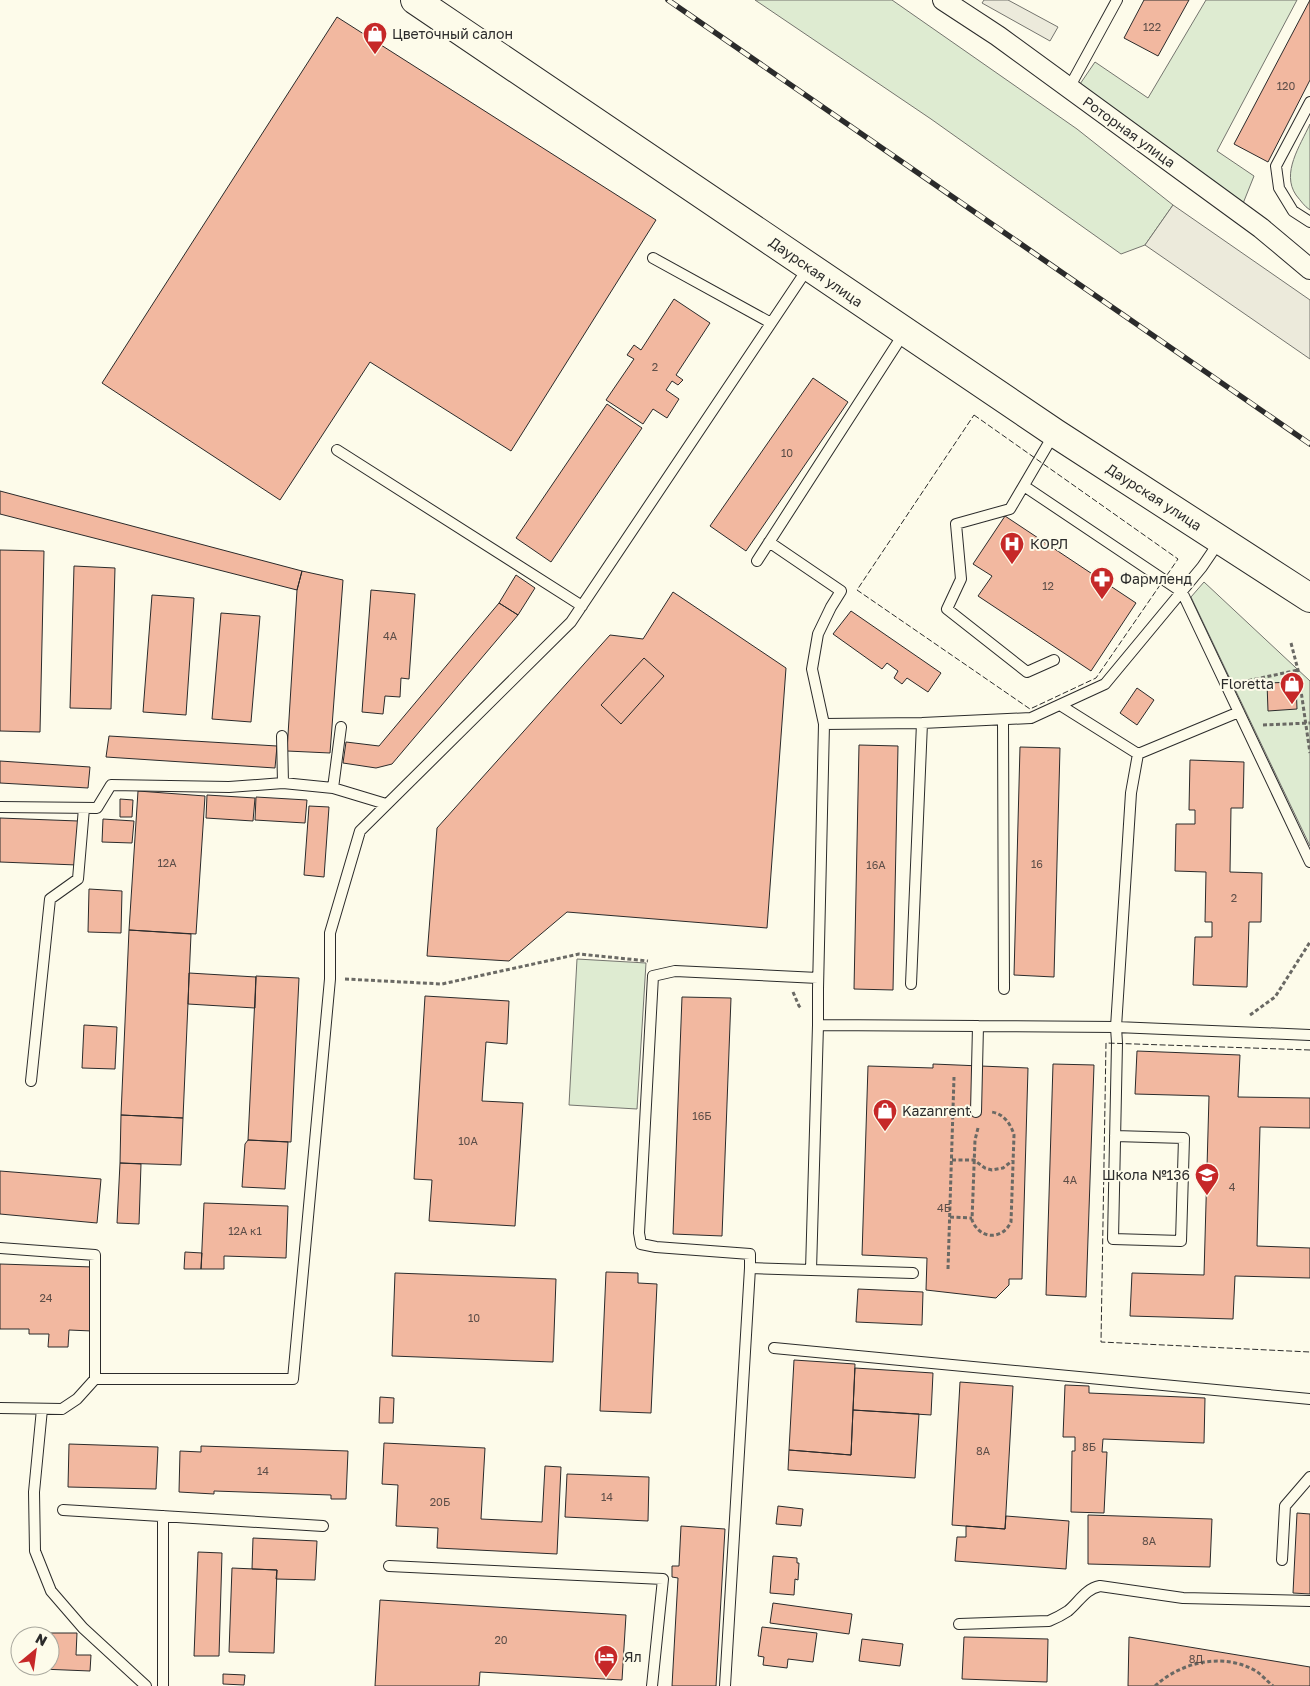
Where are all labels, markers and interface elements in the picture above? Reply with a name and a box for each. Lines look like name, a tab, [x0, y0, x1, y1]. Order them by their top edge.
house number: 122	[1143, 20, 1161, 33]
shop icon: Цветочный салон	[362, 21, 388, 55]
place label: Цветочный салон	[392, 25, 513, 42]
house number: 120	[1277, 79, 1295, 92]
street label: Роторная улица	[1080, 92, 1179, 171]
street label: Даурская улица	[766, 233, 866, 310]
house number: 2	[652, 360, 658, 373]
house number: 10	[781, 446, 793, 459]
street label: Даурская улица	[1103, 459, 1205, 534]
hospital icon: КОРЛ	[999, 531, 1025, 565]
place label: КОРЛ	[1030, 535, 1068, 552]
pharmacy icon: Фармленд	[1089, 566, 1115, 600]
place label: Фармленд	[1120, 570, 1192, 587]
house number: 12	[1042, 579, 1054, 592]
house number: 4А	[383, 629, 398, 642]
shop icon: Floretta	[1279, 671, 1305, 705]
place label: Floretta	[1221, 675, 1274, 692]
house number: 12А	[157, 856, 177, 869]
house number: 16	[1031, 857, 1043, 870]
house number: 16А	[866, 858, 886, 871]
house number: 2	[1231, 891, 1237, 904]
shop icon: Kazanrent	[872, 1098, 898, 1132]
place label: Kazanrent	[902, 1102, 971, 1119]
house number: 16Б	[692, 1109, 712, 1122]
house number: 10А	[458, 1134, 478, 1147]
school or university icon: Школа №136	[1194, 1162, 1220, 1196]
place label: Школа №136	[1102, 1166, 1190, 1183]
house number: 4А	[1063, 1173, 1078, 1186]
house number: 4	[1229, 1180, 1236, 1193]
house number: 4Б	[937, 1201, 951, 1214]
house number: 12А к1	[228, 1224, 262, 1237]
house number: 24	[39, 1291, 53, 1304]
house number: 10	[468, 1311, 480, 1324]
house number: 8Б	[1082, 1440, 1096, 1453]
house number: 8А	[976, 1444, 991, 1457]
house number: 14	[257, 1464, 269, 1477]
house number: 14	[601, 1490, 613, 1503]
house number: 20Б	[430, 1495, 450, 1508]
house number: 8А	[1142, 1534, 1157, 1547]
north arrow	[10, 1626, 60, 1676]
text: N	[33, 1629, 50, 1649]
house number: 20	[494, 1633, 508, 1646]
hotel icon: Ял	[593, 1644, 619, 1678]
place label: Ял	[624, 1648, 642, 1665]
house number: 8Д	[1189, 1652, 1203, 1665]

